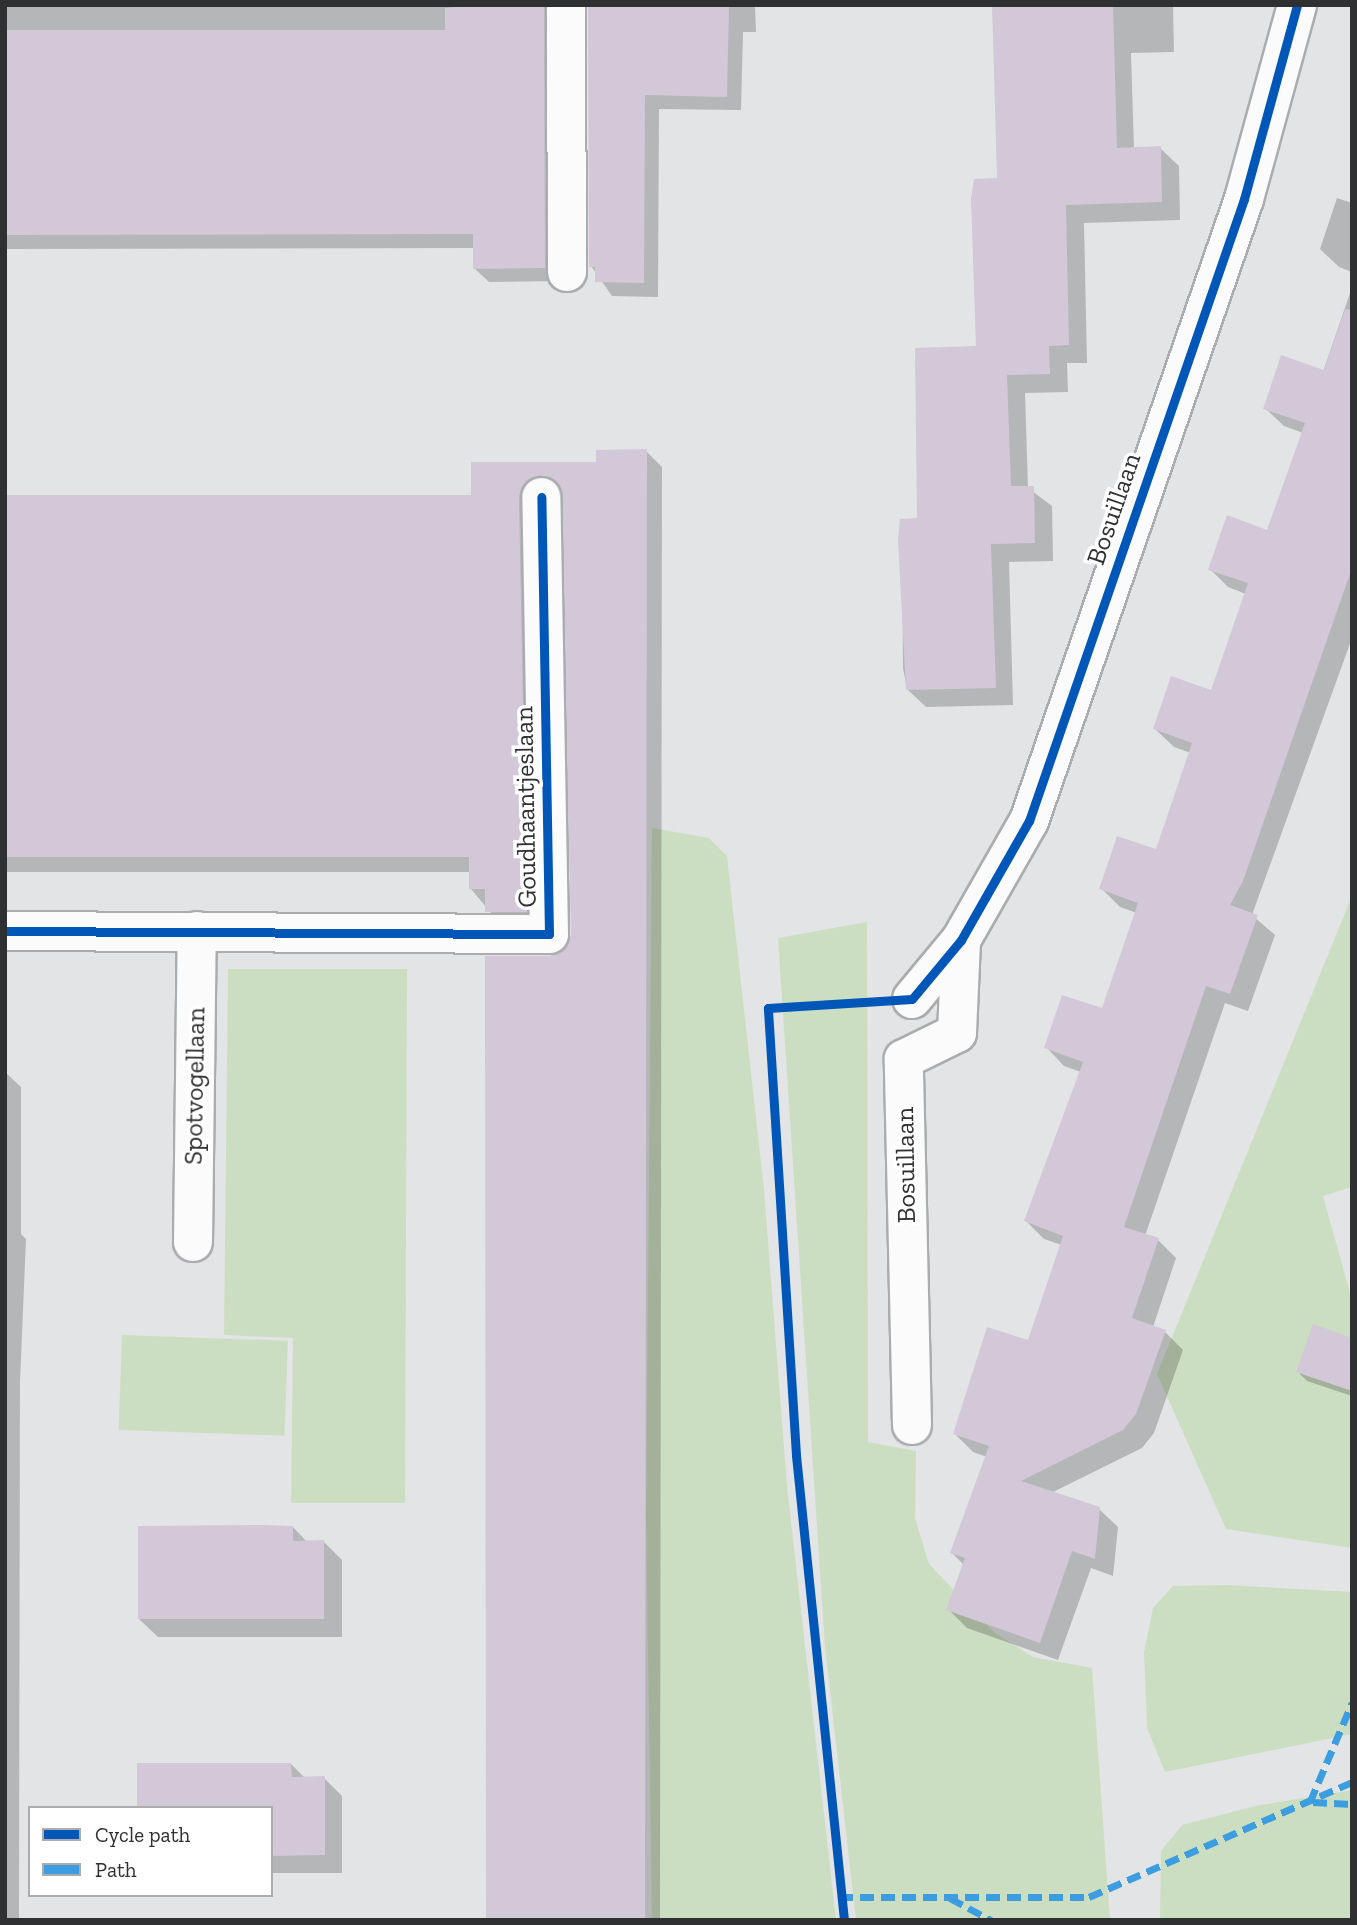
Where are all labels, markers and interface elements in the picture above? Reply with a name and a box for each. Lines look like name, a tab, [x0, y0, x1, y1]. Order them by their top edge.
street label: Bosuillaan	[1080, 449, 1148, 569]
street label: Goudhaantjeslaan	[509, 706, 543, 908]
street label: Spotvogellaan	[178, 1007, 212, 1165]
street label: Bosuillaan	[889, 1107, 923, 1223]
legend	[28, 1806, 273, 1897]
text: Cycle path	[95, 1822, 190, 1847]
text: Path	[95, 1857, 137, 1882]

